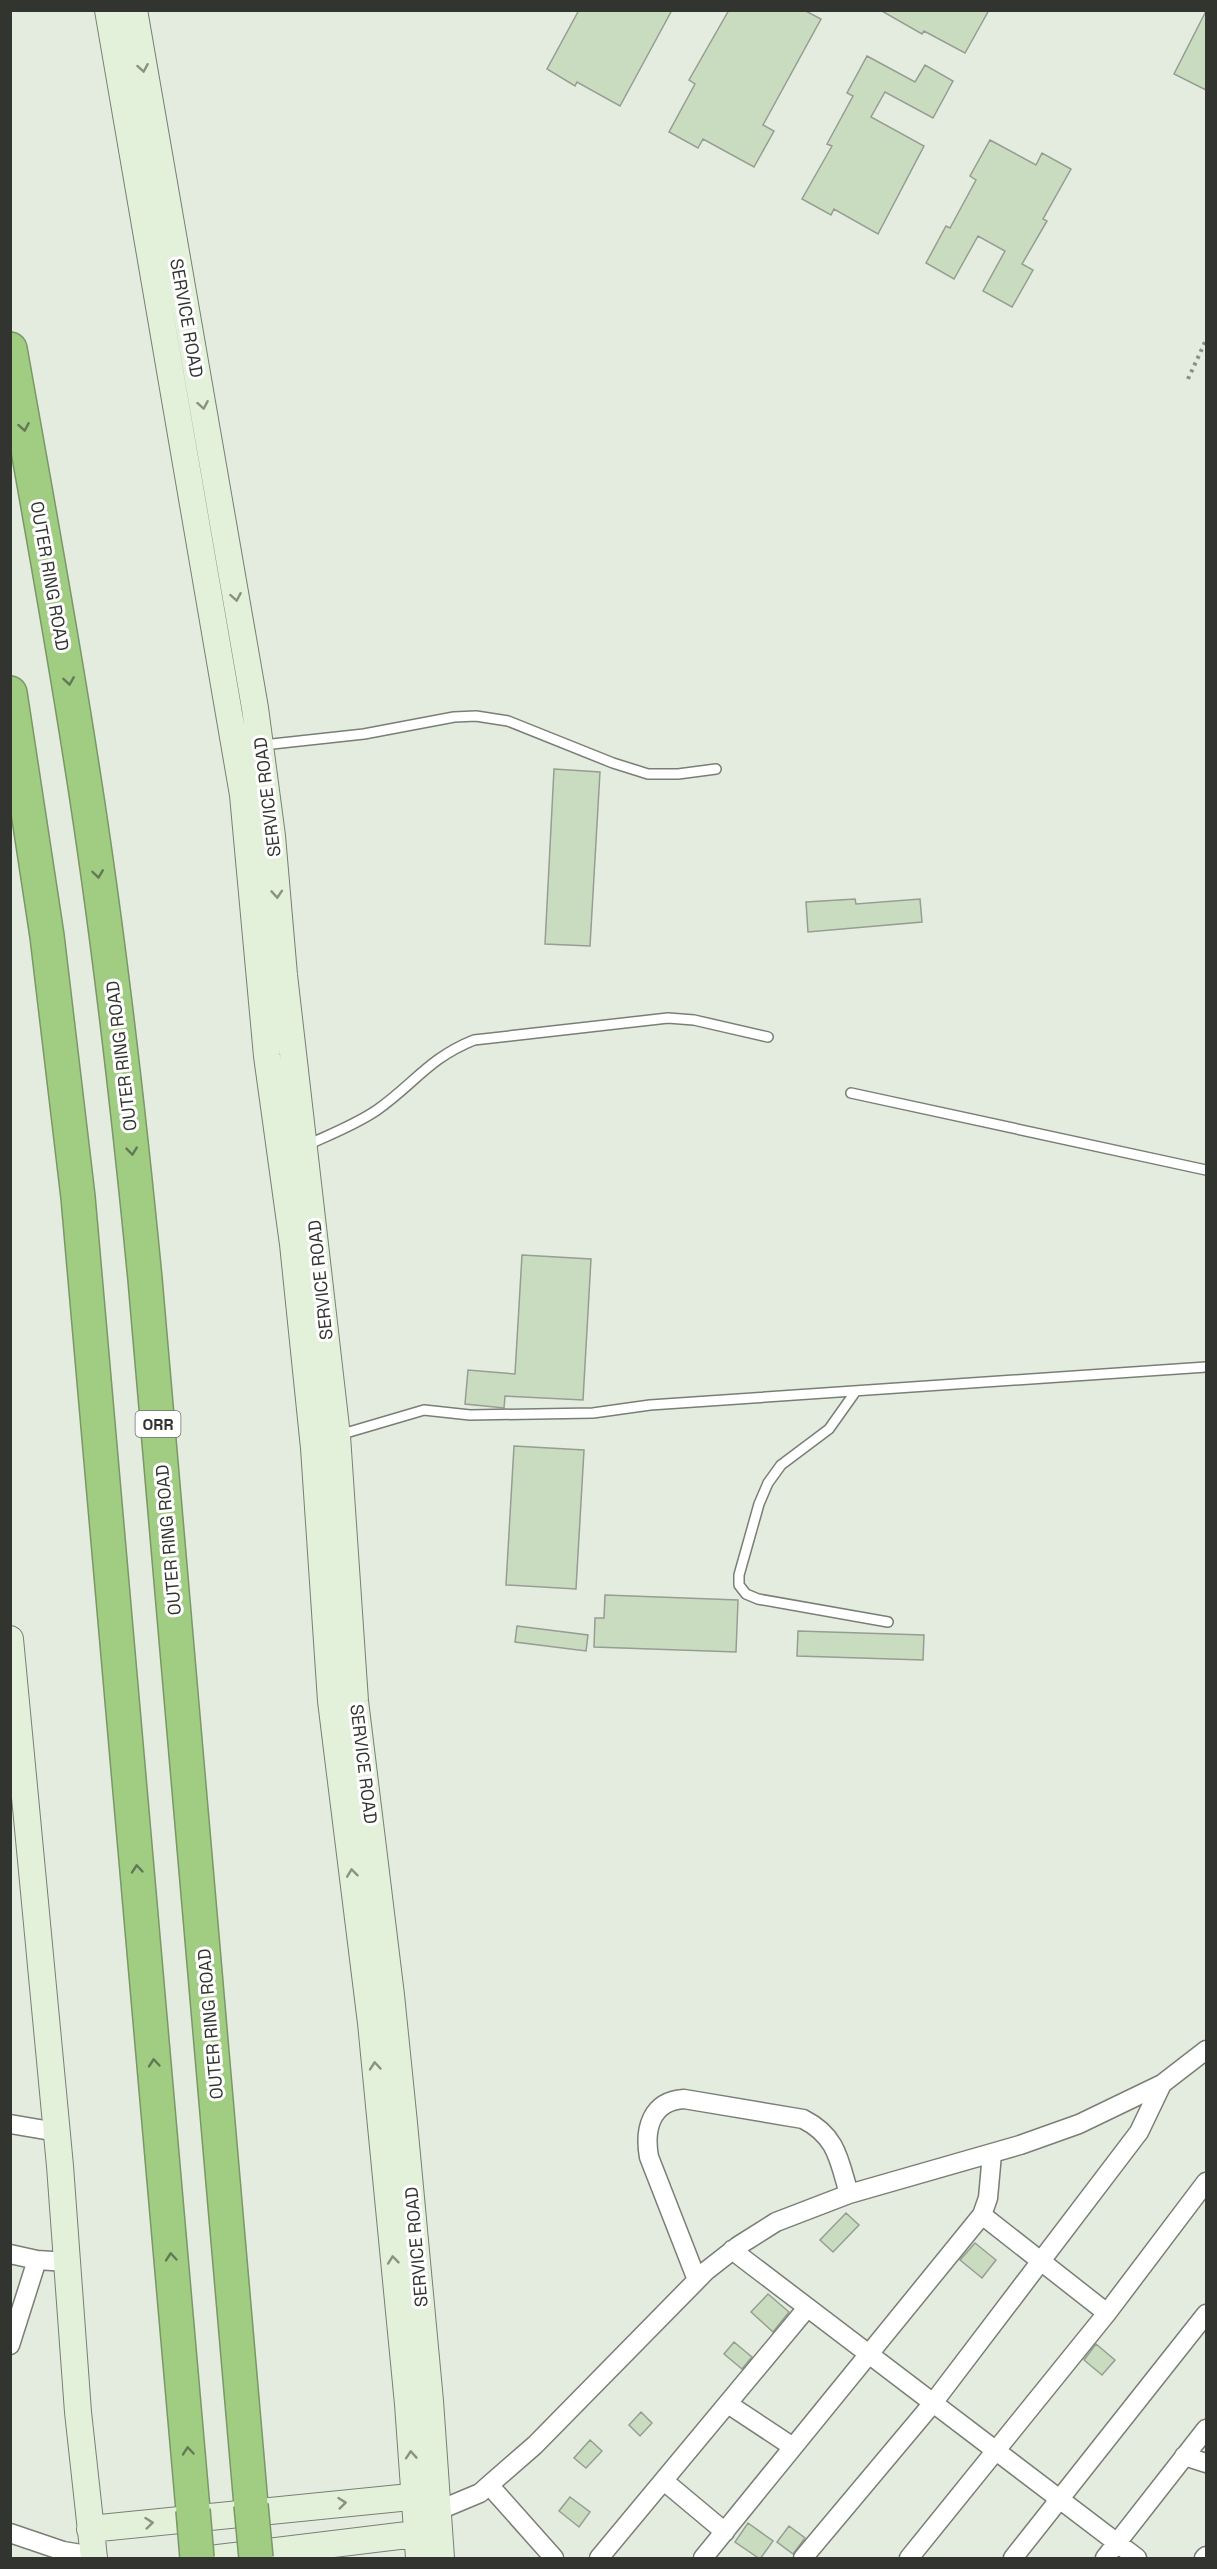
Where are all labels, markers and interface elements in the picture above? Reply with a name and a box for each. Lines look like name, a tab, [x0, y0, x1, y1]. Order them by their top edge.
one-way arrow	[137, 64, 149, 73]
street label: SERVICE ROAD	[165, 257, 209, 379]
one-way arrow	[196, 400, 208, 410]
one-way arrow	[17, 422, 30, 432]
street label: OUTER RING ROAD	[26, 499, 74, 653]
one-way arrow	[229, 592, 242, 602]
one-way arrow	[62, 677, 74, 686]
street label: SERVICE ROAD	[248, 736, 286, 858]
one-way arrow	[91, 870, 104, 879]
one-way arrow	[270, 890, 283, 899]
street label: OUTER RING ROAD	[100, 979, 142, 1133]
one-way arrow	[125, 1147, 138, 1156]
street label: SERVICE ROAD	[302, 1219, 338, 1341]
road number: ORR	[136, 1411, 180, 1437]
street label: OUTER RING ROAD	[150, 1464, 186, 1616]
street label: SERVICE ROAD	[345, 1703, 383, 1825]
one-way arrow	[131, 1864, 144, 1873]
one-way arrow	[346, 1868, 359, 1877]
street label: OUTER RING ROAD	[192, 1948, 228, 2100]
one-way arrow	[148, 2058, 161, 2067]
one-way arrow	[368, 2062, 381, 2071]
street label: SERVICE ROAD	[399, 2186, 433, 2308]
one-way arrow	[165, 2253, 178, 2262]
one-way arrow	[387, 2256, 400, 2265]
one-way arrow	[181, 2447, 194, 2456]
one-way arrow	[405, 2450, 418, 2459]
one-way arrow	[338, 2497, 347, 2509]
one-way arrow	[144, 2517, 153, 2530]

